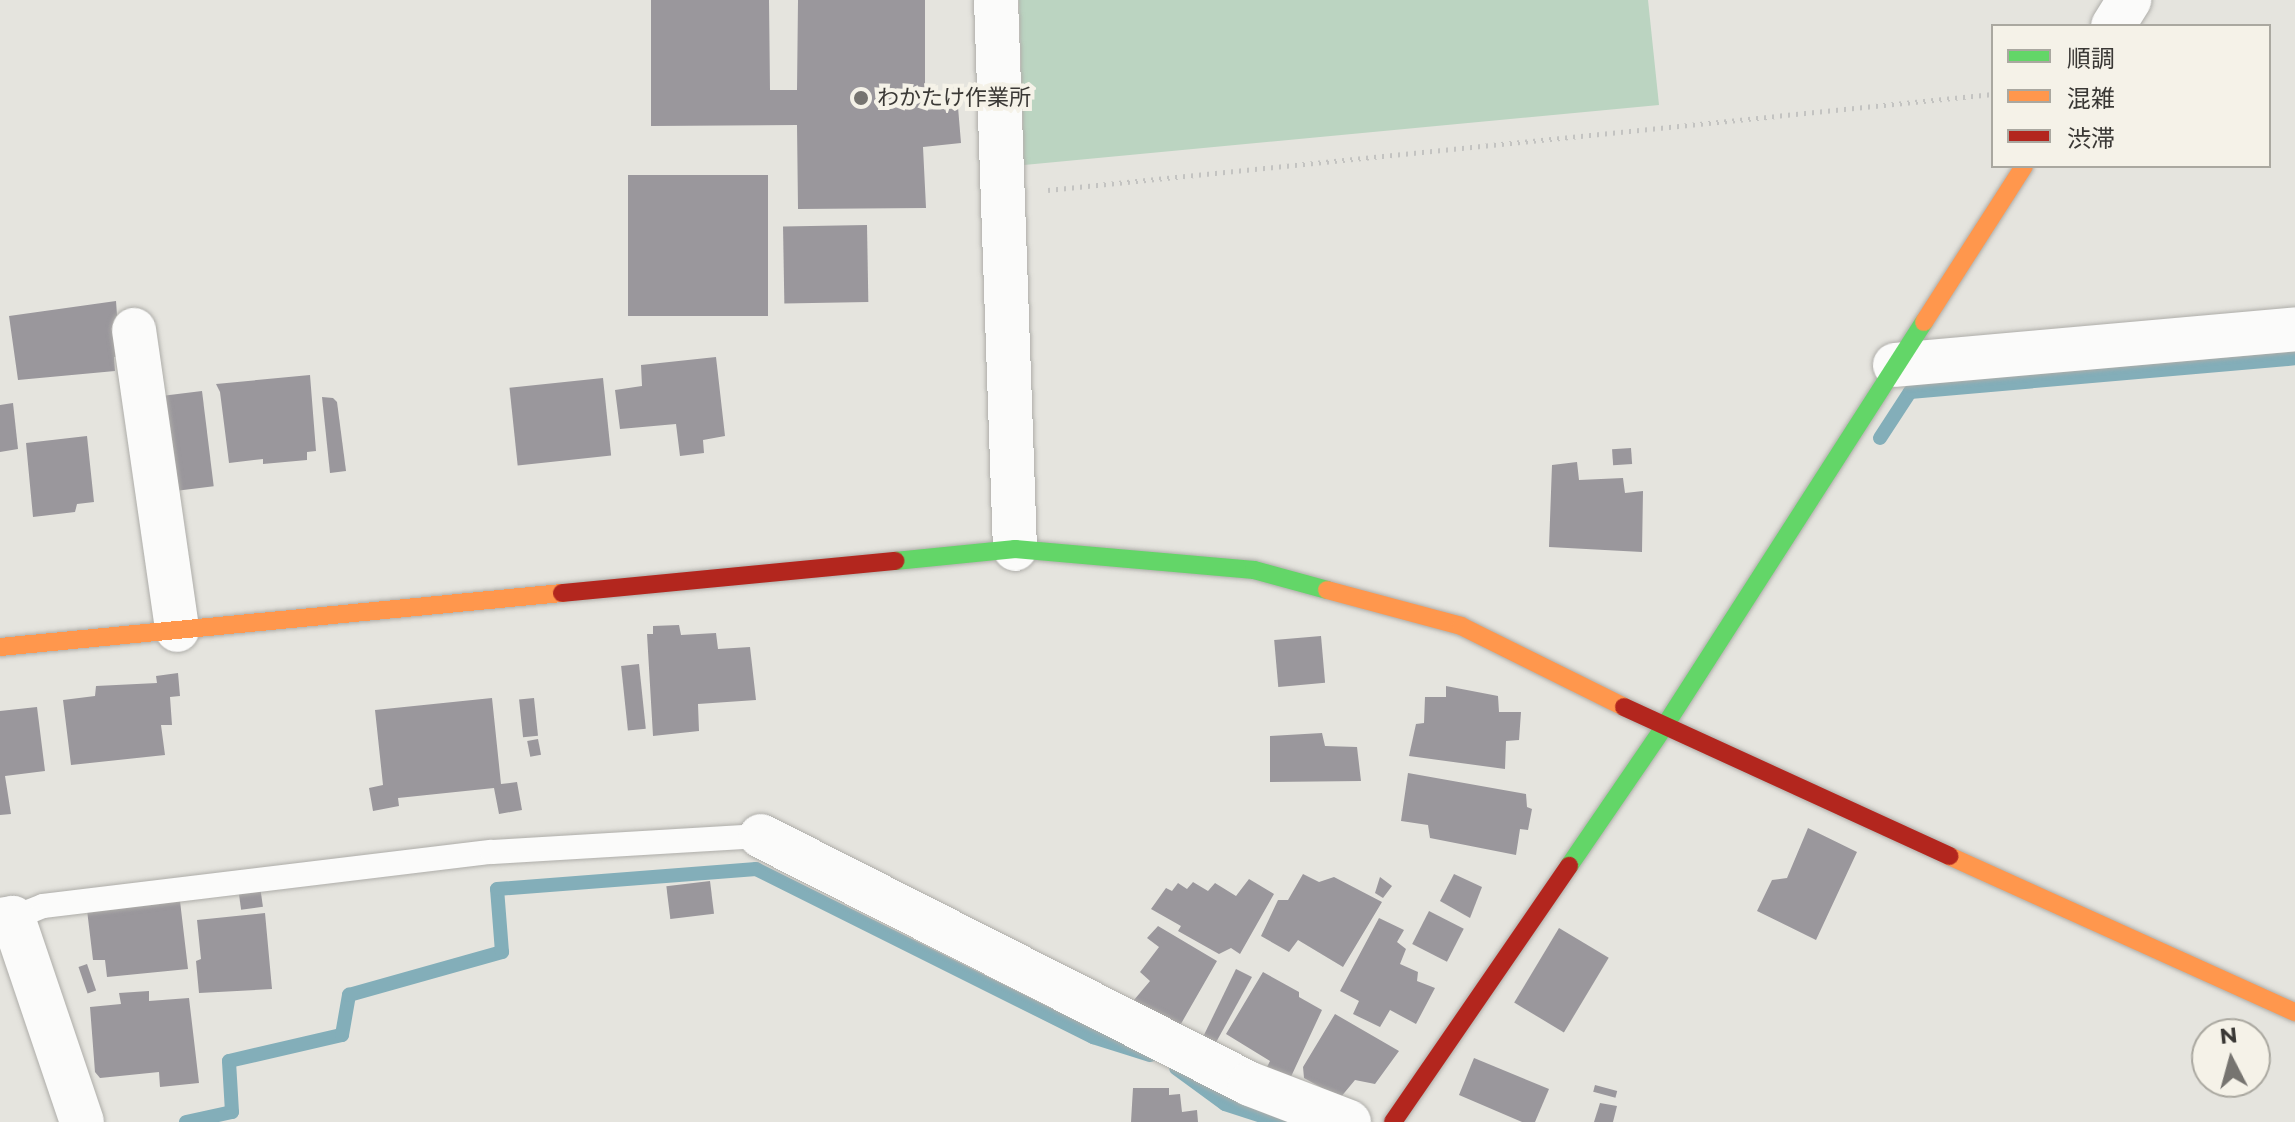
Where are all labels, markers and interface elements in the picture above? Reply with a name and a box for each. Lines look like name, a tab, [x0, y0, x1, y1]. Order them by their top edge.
legend	[1991, 24, 2271, 168]
text: 順調	[2067, 44, 2115, 73]
text: 混雑	[2067, 84, 2115, 113]
place label: わかたけ作業所	[877, 85, 1031, 111]
marker: わかたけ作業所	[852, 89, 870, 107]
text: 渋滞	[2067, 124, 2115, 153]
north arrow	[2191, 1018, 2271, 1098]
text: N	[2218, 1021, 2239, 1050]

